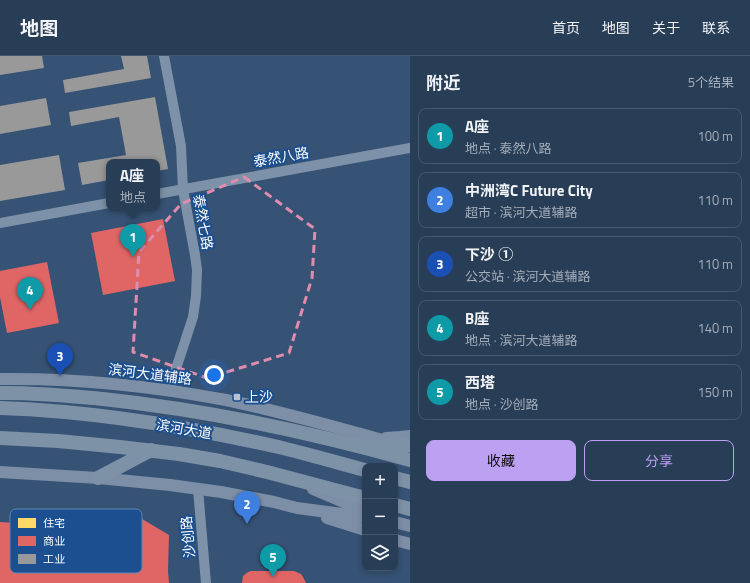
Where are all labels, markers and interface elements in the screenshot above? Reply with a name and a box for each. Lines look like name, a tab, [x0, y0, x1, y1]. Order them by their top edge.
text: 地图	[20, 13, 58, 42]
text: 首页	[552, 17, 580, 38]
text: 地图	[602, 17, 630, 38]
text: 关于	[652, 17, 680, 38]
text: 联系	[702, 17, 730, 38]
text: 附近	[426, 70, 460, 96]
text: 5个结果	[688, 72, 734, 92]
text: A座	[465, 115, 489, 138]
text: 1	[436, 126, 444, 146]
text: 100 m	[697, 126, 733, 146]
text: 地点 · 泰然八路	[465, 138, 552, 158]
street label: 泰然八路	[252, 141, 310, 172]
popup	[106, 159, 160, 211]
text: A座	[120, 164, 144, 187]
text: 中洲湾C Future City	[465, 179, 593, 202]
text: 地点	[120, 187, 146, 207]
text: 2	[436, 190, 444, 210]
text: 110 m	[697, 190, 733, 210]
street label: 泰然七路	[188, 193, 219, 251]
text: 超市 · 滨河大道辅路	[465, 202, 578, 222]
pin: 1	[120, 224, 146, 257]
text: 下沙 ①	[465, 243, 513, 266]
text: 3	[436, 254, 444, 274]
text: 110 m	[697, 254, 733, 274]
text: 公交站 · 滨河大道辅路	[465, 266, 591, 286]
pin: 4	[17, 277, 43, 310]
text: B座	[465, 307, 489, 330]
text: 4	[436, 318, 444, 338]
text: 140 m	[697, 318, 733, 338]
text: 地点 · 滨河大道辅路	[465, 330, 578, 350]
pin: 3	[47, 343, 73, 376]
street label: 滨河大道辅路	[107, 358, 193, 389]
your location	[204, 365, 224, 385]
text: 西塔	[465, 371, 495, 394]
text: 5	[436, 382, 444, 402]
text: 150 m	[697, 382, 733, 402]
place label: 上沙	[245, 386, 273, 407]
marker: 上沙	[232, 392, 242, 402]
text: 地点 · 沙创路	[465, 394, 539, 414]
street label: 滨河大道	[155, 413, 213, 444]
button: 收藏	[426, 440, 576, 481]
button: 分享	[584, 440, 734, 481]
map controls	[362, 463, 398, 571]
button: +	[362, 463, 398, 499]
pin: 2	[234, 491, 260, 524]
button: −	[362, 499, 398, 535]
legend	[10, 509, 142, 573]
text: 住宅	[43, 515, 65, 531]
street label: 沙创路	[175, 515, 200, 559]
text: 商业	[43, 533, 65, 549]
button: layers	[362, 535, 398, 571]
pin: 5	[260, 544, 286, 577]
text: 工业	[43, 551, 65, 567]

